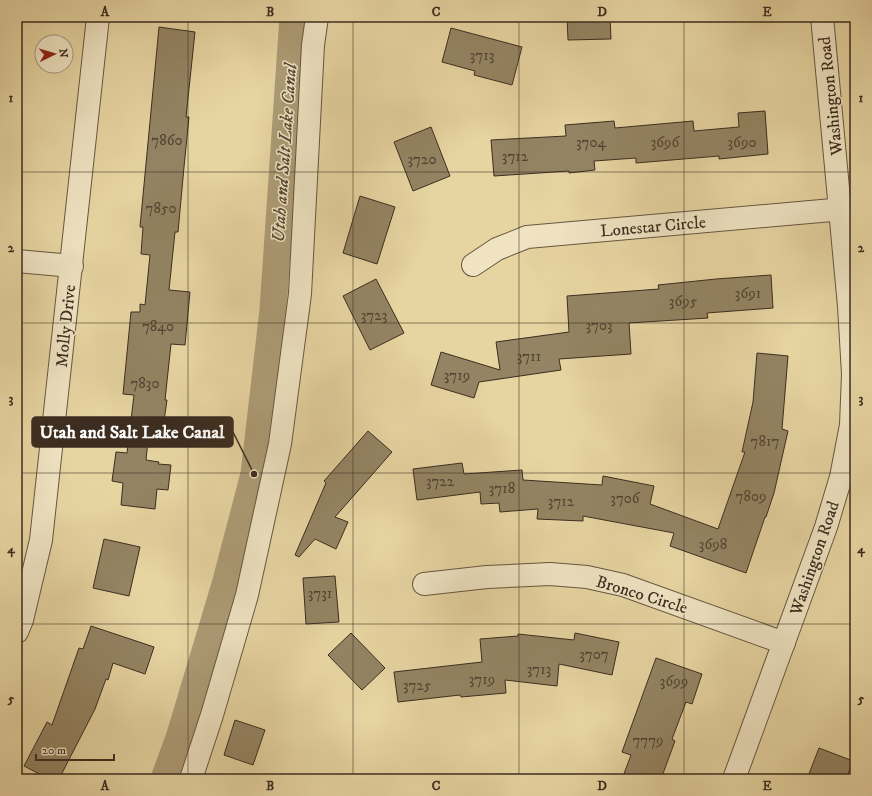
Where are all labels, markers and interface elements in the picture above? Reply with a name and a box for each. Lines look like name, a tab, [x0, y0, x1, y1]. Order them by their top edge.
text: A	[100, 4, 110, 20]
text: B	[266, 4, 274, 20]
text: C	[432, 4, 441, 20]
text: D	[597, 4, 607, 20]
text: E	[762, 4, 772, 20]
north arrow	[34, 34, 74, 74]
street label: Washington Road	[814, 35, 848, 157]
house number: 3713	[470, 46, 494, 65]
text: N	[56, 48, 70, 58]
water label: Utah and Salt Lake Canal	[268, 61, 302, 243]
text: 1	[9, 90, 14, 106]
text: 1	[859, 90, 864, 106]
house number: 7860	[151, 131, 183, 150]
house number: 3704	[576, 133, 606, 152]
house number: 3696	[651, 133, 681, 152]
house number: 3690	[728, 133, 756, 152]
house number: 3712	[502, 147, 529, 166]
house number: 3720	[408, 150, 436, 169]
house number: 7850	[146, 199, 176, 218]
street label: Lonestar Circle	[599, 211, 707, 243]
text: 2	[8, 240, 15, 256]
text: 2	[858, 240, 865, 256]
street label: Molly Drive	[51, 284, 81, 369]
house number: 3691	[735, 284, 761, 303]
house number: 3695	[669, 292, 698, 311]
house number: 3723	[361, 306, 387, 325]
house number: 3703	[585, 316, 613, 335]
house number: 7840	[142, 317, 174, 336]
house number: 3711	[517, 347, 541, 366]
house number: 3719	[444, 366, 470, 385]
house number: 7830	[130, 374, 160, 393]
text: 3	[9, 391, 14, 407]
text: 3	[859, 391, 864, 407]
callout: Utah and Salt Lake Canal	[32, 417, 233, 447]
text: Utah and Salt Lake Canal	[40, 422, 225, 444]
house number: 7817	[751, 432, 780, 451]
house number: 3722	[426, 472, 455, 491]
house number: 3718	[489, 479, 515, 498]
house number: 7809	[736, 487, 766, 506]
house number: 3706	[610, 489, 641, 508]
house number: 3712	[548, 492, 575, 511]
street label: Washington Road	[785, 498, 845, 619]
house number: 3698	[699, 535, 727, 554]
text: 4	[6, 541, 15, 558]
text: 4	[856, 541, 865, 558]
street label: Bronco Circle	[593, 571, 690, 619]
house number: 3731	[308, 584, 332, 603]
house number: 3707	[579, 645, 609, 664]
house number: 3713	[527, 660, 551, 679]
house number: 3719	[469, 670, 495, 689]
house number: 3699	[660, 672, 688, 691]
house number: 3725	[403, 676, 432, 695]
text: 5	[7, 691, 15, 707]
text: 5	[857, 691, 865, 707]
house number: 7779	[632, 731, 664, 750]
scale bar	[36, 736, 114, 762]
text: 20 m	[42, 743, 66, 758]
text: A	[100, 778, 110, 794]
text: B	[266, 778, 274, 794]
text: C	[432, 778, 441, 794]
text: D	[597, 778, 607, 794]
text: E	[762, 778, 772, 794]

